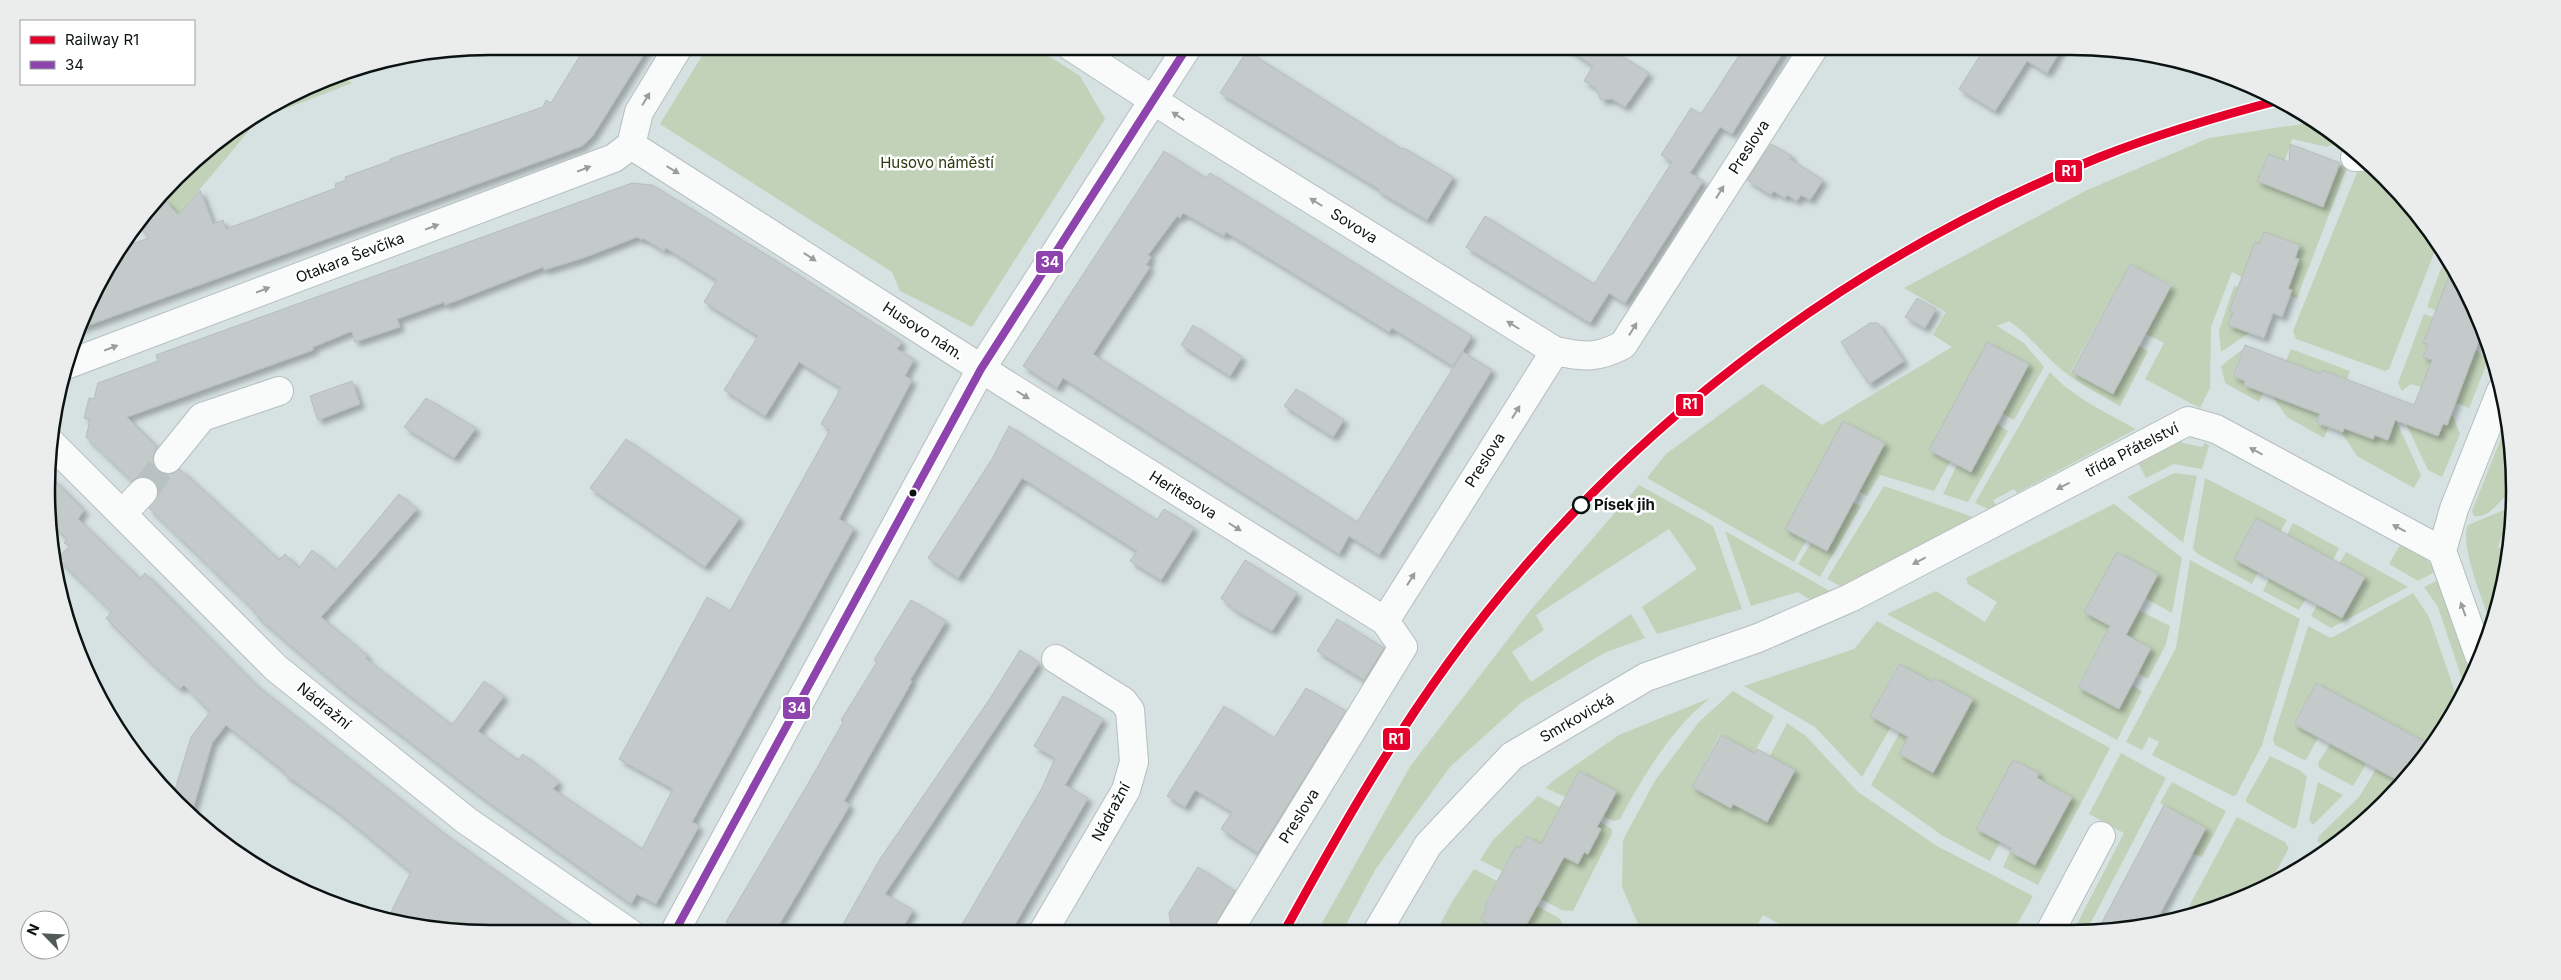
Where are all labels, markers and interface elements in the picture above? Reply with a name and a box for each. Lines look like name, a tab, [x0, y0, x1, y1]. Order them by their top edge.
legend	[20, 20, 195, 85]
text: Railway R1	[65, 30, 139, 49]
text: 34	[65, 55, 84, 74]
one-way arrow	[642, 93, 651, 106]
one-way arrow	[1171, 112, 1185, 121]
street label: Preslova	[1724, 116, 1773, 177]
park label: Husovo náměstí	[880, 153, 994, 172]
line badge: R1	[2054, 159, 2083, 183]
text: R1	[2061, 162, 2077, 179]
one-way arrow	[576, 165, 591, 172]
one-way arrow	[667, 166, 680, 175]
one-way arrow	[1715, 185, 1725, 198]
one-way arrow	[1309, 198, 1322, 207]
street label: Sovova	[1327, 204, 1381, 247]
one-way arrow	[424, 223, 439, 230]
street label: Otakara Ševčíka	[293, 228, 407, 287]
line badge: 34	[1035, 250, 1064, 274]
one-way arrow	[804, 253, 817, 262]
text: 34	[1041, 253, 1059, 270]
one-way arrow	[256, 286, 271, 294]
street label: Husovo nám.	[879, 297, 967, 364]
one-way arrow	[1507, 321, 1520, 330]
one-way arrow	[1628, 322, 1637, 336]
one-way arrow	[104, 344, 119, 352]
one-way arrow	[1016, 390, 1029, 399]
line badge: R1	[1675, 393, 1704, 417]
text: R1	[1682, 395, 1698, 412]
one-way arrow	[1511, 405, 1521, 419]
street label: třída Přátelství	[2082, 418, 2182, 481]
street label: Preslova	[1460, 429, 1509, 491]
one-way arrow	[2249, 447, 2263, 455]
street label: Heritesova	[1146, 466, 1221, 523]
one-way arrow	[2056, 482, 2070, 490]
unlabelled marker	[908, 488, 918, 498]
place label: Písek jih	[1594, 495, 1655, 514]
marker: Písek jih	[1572, 496, 1590, 514]
one-way arrow	[1228, 522, 1241, 532]
one-way arrow	[2392, 524, 2406, 532]
one-way arrow	[1912, 557, 1926, 565]
one-way arrow	[1406, 573, 1415, 586]
one-way arrow	[2459, 601, 2466, 616]
street label: Nádražní	[294, 678, 355, 733]
street label: Smrkovická	[1536, 689, 1617, 746]
line badge: 34	[782, 696, 811, 720]
text: 34	[788, 699, 806, 716]
line badge: R1	[1382, 727, 1411, 751]
text: R1	[1388, 730, 1404, 747]
street label: Nádražní	[1087, 779, 1134, 844]
street label: Preslova	[1274, 785, 1323, 847]
north arrow	[20, 910, 70, 960]
text: N	[23, 921, 43, 938]

